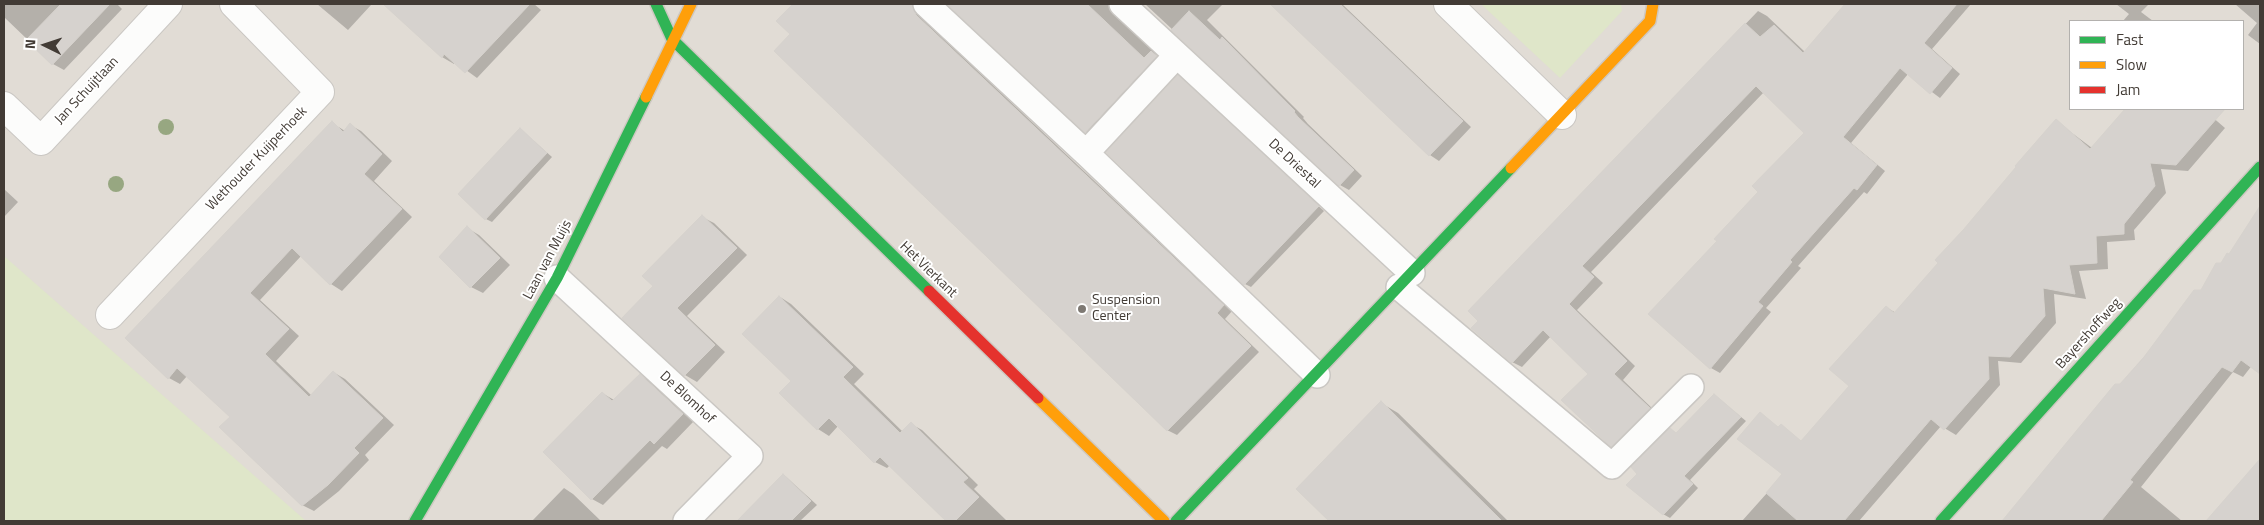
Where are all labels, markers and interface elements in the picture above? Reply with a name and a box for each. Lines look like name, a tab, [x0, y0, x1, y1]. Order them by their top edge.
north arrow	[20, 20, 70, 70]
legend	[2069, 20, 2244, 110]
text: Fast	[2116, 28, 2143, 51]
text: N	[19, 38, 40, 49]
text: Slow	[2116, 53, 2147, 76]
street label: Jan Schuijtlaan	[51, 54, 123, 128]
text: Jam	[2116, 78, 2140, 101]
street label: Wethouder Kuijperhoek	[203, 103, 311, 215]
street label: De Driestal	[1265, 136, 1323, 192]
street label: Laan van Muijs	[520, 217, 576, 303]
street label: Het Vierkant	[896, 238, 960, 302]
place label: Suspension Center	[1092, 293, 1160, 326]
street label: Bayershoffweg	[2053, 295, 2125, 373]
marker: Suspension Center	[1076, 303, 1088, 315]
street label: De Blomhof	[656, 368, 718, 428]

